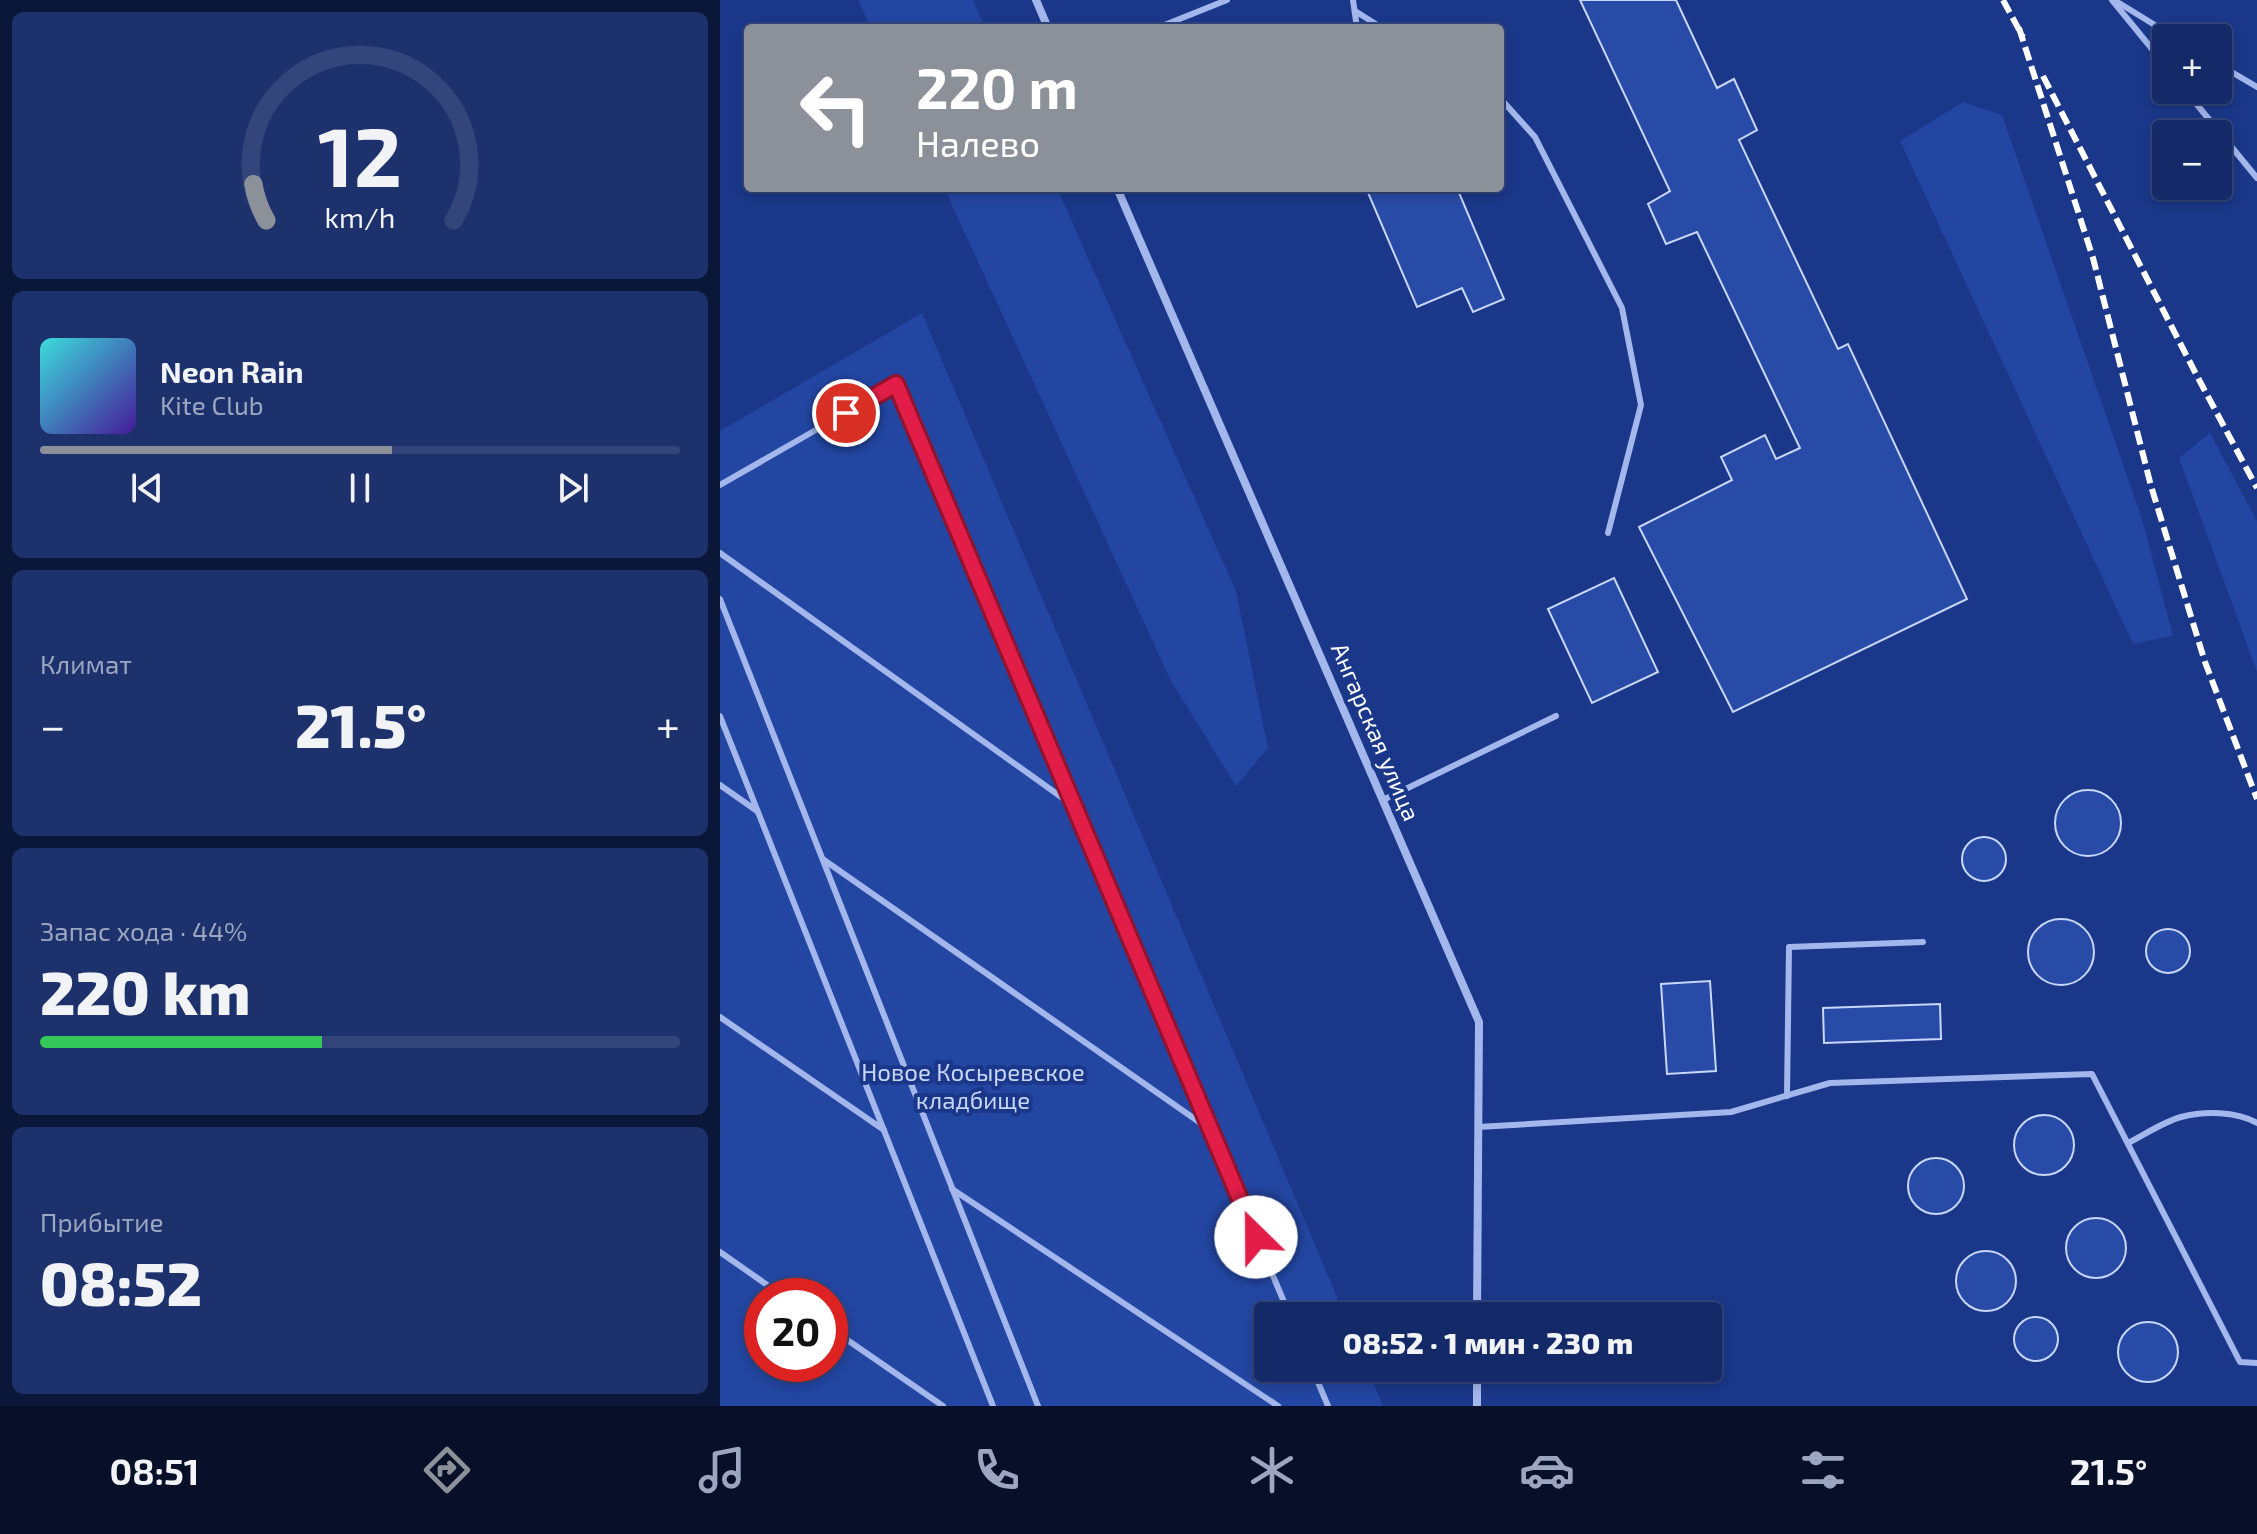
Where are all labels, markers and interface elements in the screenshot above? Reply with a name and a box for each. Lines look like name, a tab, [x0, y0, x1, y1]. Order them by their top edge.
map controls	[2152, 24, 2232, 200]
button: +	[2152, 24, 2232, 104]
text: 220 m	[916, 53, 1078, 120]
icon: left	[784, 56, 888, 160]
text: 12	[318, 104, 402, 204]
button: −	[2152, 120, 2232, 200]
text: Налево	[916, 121, 1040, 164]
text: km/h	[325, 200, 395, 235]
text: Neon Rain	[160, 353, 304, 389]
pin	[812, 379, 880, 447]
text: Kite Club	[160, 389, 264, 420]
icon: arrive	[824, 391, 868, 435]
icon: previous	[125, 466, 169, 510]
icon: pause	[338, 466, 382, 510]
icon: next	[551, 466, 595, 510]
street label: Ангарская улица	[1325, 638, 1427, 825]
text: Климат	[40, 648, 132, 679]
text: 21.5°	[295, 688, 426, 760]
text: −	[40, 698, 66, 751]
text: +	[656, 698, 680, 751]
text: Запас хода · 44%	[40, 915, 247, 946]
text: 220 km	[40, 955, 251, 1027]
park label: Новое Косыревское кладбище	[861, 1057, 1085, 1114]
position arrow	[1214, 1195, 1298, 1279]
text: Прибытие	[40, 1206, 164, 1237]
text: 08:52	[40, 1246, 202, 1318]
speed limit sign: 20	[744, 1278, 848, 1382]
text: 08:52 · 1 мин · 230 m	[1343, 1324, 1633, 1360]
icon: directions	[419, 1442, 475, 1498]
icon: music	[694, 1442, 750, 1498]
icon: phone	[969, 1442, 1025, 1498]
icon: climate	[1244, 1442, 1300, 1498]
icon: car	[1519, 1442, 1575, 1498]
icon: filters	[1795, 1442, 1851, 1498]
text: 08:51	[110, 1449, 199, 1492]
text: 21.5°	[2070, 1449, 2147, 1492]

